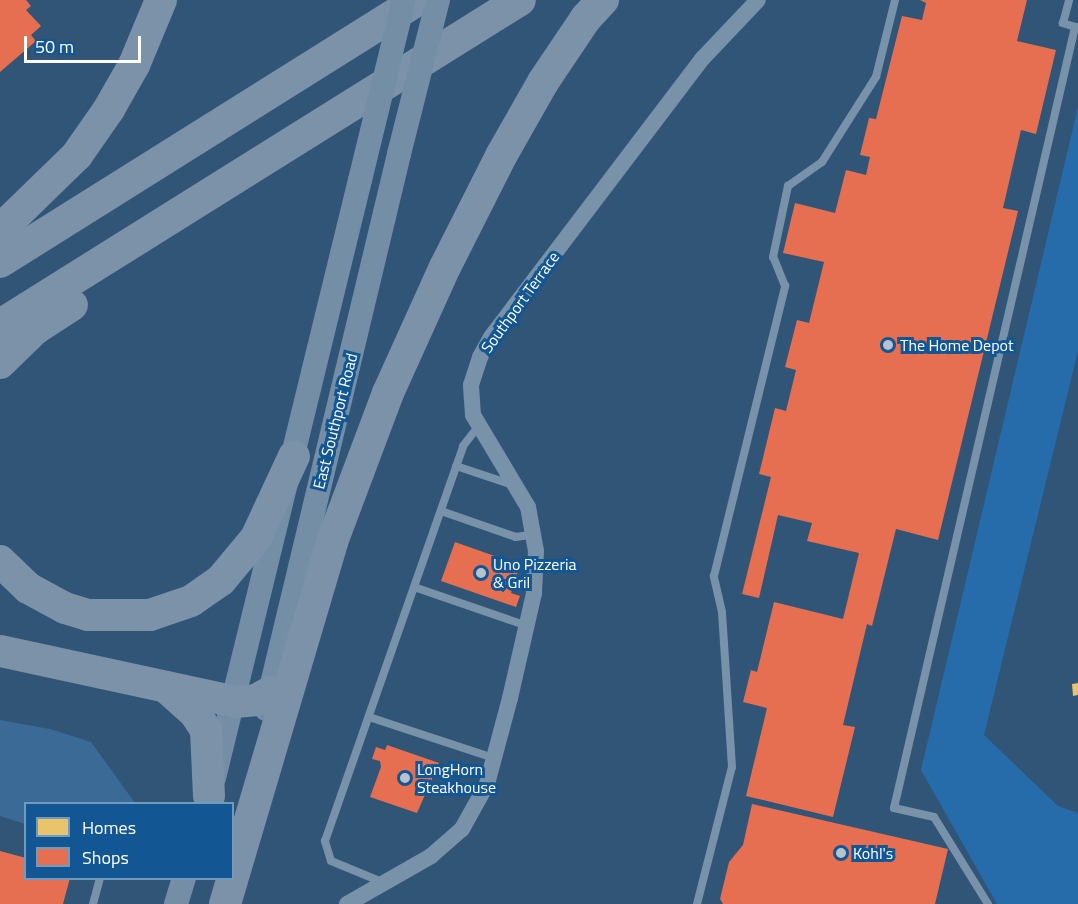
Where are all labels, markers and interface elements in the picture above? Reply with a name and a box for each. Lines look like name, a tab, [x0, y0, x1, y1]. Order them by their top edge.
scale bar	[27, 24, 144, 62]
text: 50 m	[35, 33, 74, 60]
street label: Southport Terrace	[477, 248, 563, 356]
place label: The Home Depot	[900, 335, 1014, 355]
marker: The Home Depot	[881, 338, 895, 352]
street label: East Southport Road	[309, 351, 361, 491]
place label: Uno Pizzeria & Gril	[493, 554, 577, 592]
marker: Uno Pizzeria & Gril	[474, 566, 488, 580]
place label: LongHorn Steakhouse	[417, 759, 496, 797]
marker: LongHorn Steakhouse	[398, 771, 412, 785]
legend	[24, 802, 234, 880]
text: Homes	[82, 814, 136, 841]
place label: Kohl's	[853, 843, 893, 863]
text: Shops	[82, 844, 129, 871]
marker: Kohl's	[834, 846, 848, 860]

